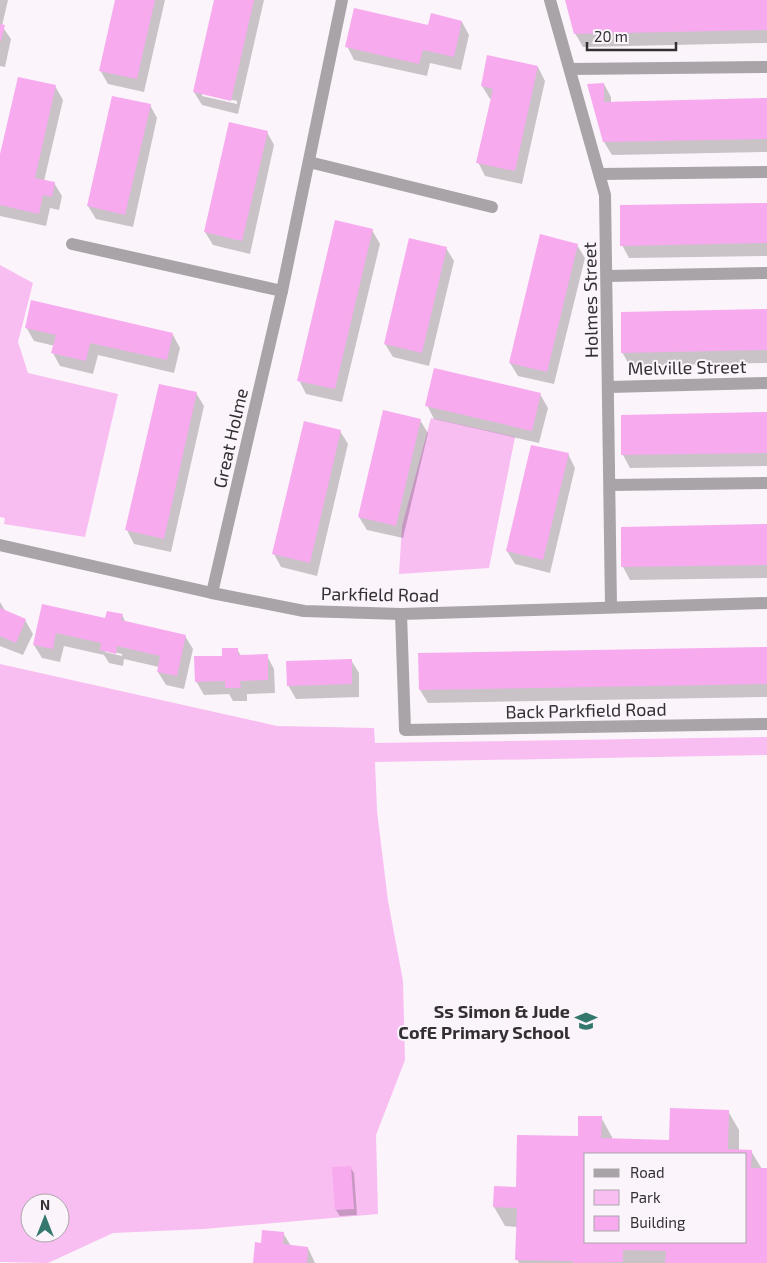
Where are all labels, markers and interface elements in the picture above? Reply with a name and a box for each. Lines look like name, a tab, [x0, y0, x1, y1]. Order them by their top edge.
scale bar	[587, 20, 676, 52]
text: 20 m	[594, 27, 628, 45]
street label: Holmes Street	[578, 242, 602, 358]
street label: Melville Street	[627, 355, 747, 379]
street label: Great Holme	[208, 386, 252, 490]
street label: Parkfield Road	[321, 582, 439, 606]
street label: Back Parkfield Road	[505, 698, 667, 722]
place label: Ss Simon & Jude CofE Primary School	[398, 1000, 570, 1043]
school or university icon: Ss Simon & Jude CofE Primary School	[573, 1008, 599, 1034]
legend	[584, 1153, 747, 1243]
text: Road	[630, 1163, 665, 1181]
text: Park	[630, 1188, 661, 1206]
north arrow	[20, 1193, 70, 1243]
text: N	[40, 1196, 50, 1213]
text: Building	[630, 1213, 686, 1231]

